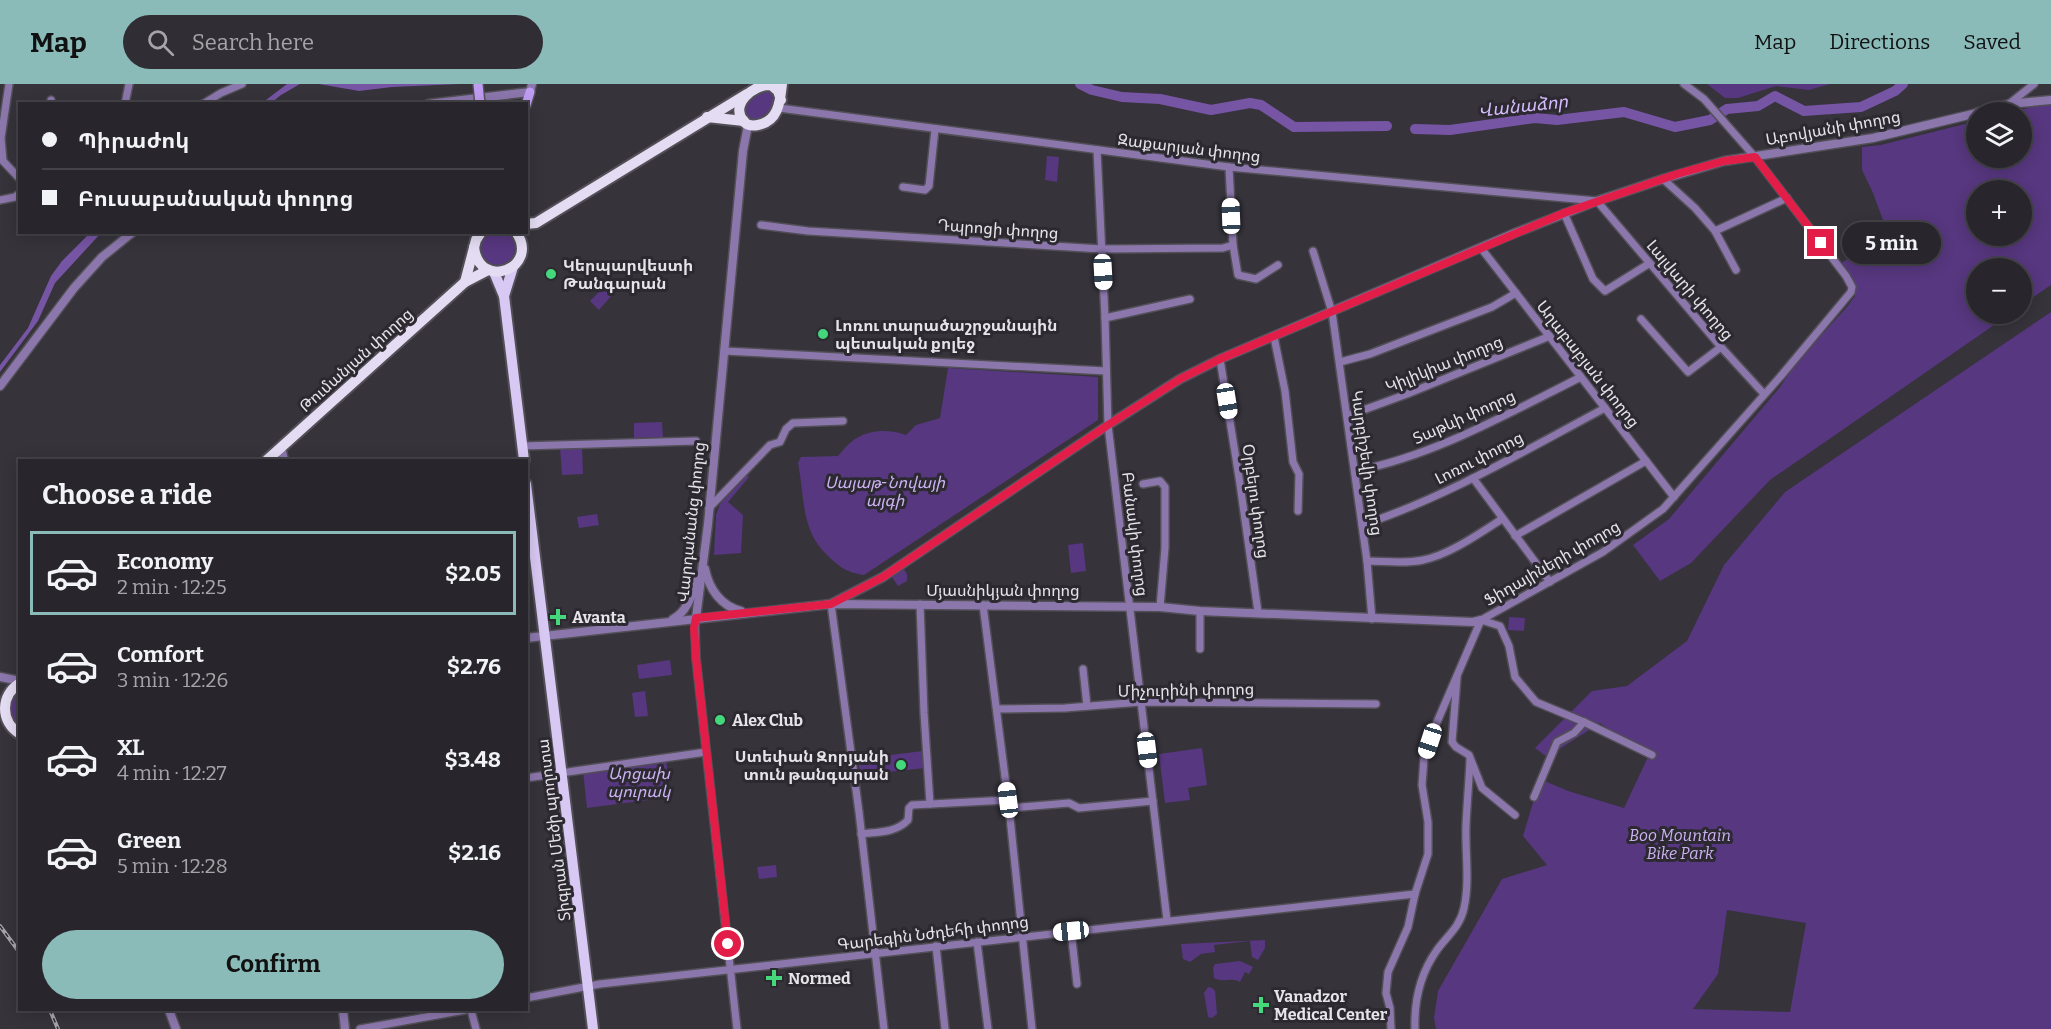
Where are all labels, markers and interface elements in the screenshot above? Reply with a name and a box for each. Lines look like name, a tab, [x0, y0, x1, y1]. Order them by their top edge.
search box	[123, 15, 543, 69]
text: Map	[30, 26, 87, 59]
icon: search	[144, 26, 177, 59]
text: Search here	[192, 29, 314, 56]
text: Map	[1754, 29, 1796, 55]
text: Directions	[1829, 29, 1930, 55]
text: Saved	[1963, 29, 2021, 55]
water label: Վանաձոր	[1477, 90, 1569, 122]
map controls	[1966, 102, 2032, 324]
button: layers	[1966, 102, 2032, 168]
street label: Աբովյանի փողոց	[1764, 107, 1902, 149]
text: Պիրաժոկ	[78, 127, 189, 154]
street label: Զաքարյան փողոց	[1116, 130, 1262, 166]
button: +	[1966, 180, 2032, 246]
text: Բուսաբանական փողոց	[78, 185, 353, 212]
car	[1221, 198, 1241, 234]
street label: Դպրոցի փողոց	[937, 215, 1059, 243]
callout: 5 min	[1842, 222, 1941, 264]
route end	[1807, 229, 1834, 256]
text: 5 min	[1865, 231, 1918, 255]
street label: Լալվարի փողոց	[1643, 236, 1737, 344]
car	[1093, 254, 1113, 290]
place label: Կերպարվեստի Թանգարան	[563, 256, 693, 293]
button: −	[1966, 258, 2032, 324]
marker: Կերպարվեստի Թանգարան	[544, 267, 558, 281]
street label: Աղաբաբյան փողոց	[1533, 297, 1643, 431]
street label: Թումանյան փողոց	[295, 304, 417, 416]
place label: Լոռու տարածաշրջանային պետական քոլեջ	[835, 316, 1057, 353]
marker: Լոռու տարածաշրջանային պետական քոլեջ	[816, 327, 830, 341]
street label: Կիլիկիա փողոց	[1383, 332, 1505, 396]
car	[1215, 382, 1239, 420]
street label: Տաթևի փողոց	[1410, 386, 1518, 448]
street label: Կարբիշեվի փողոց	[1347, 389, 1387, 537]
street label: Լոռու փողոց	[1432, 428, 1526, 488]
street label: Վարդանանց փողոց	[673, 441, 709, 603]
street label: Օրբելու փողոց	[1239, 443, 1273, 559]
street label: Բանակի փողոց	[1118, 471, 1152, 597]
park label: Սայաթ-Նովայի այգի	[825, 473, 946, 510]
text: Choose a ride	[42, 479, 212, 511]
street label: Ֆիդայիների փողոց	[1481, 516, 1623, 610]
icon: car	[45, 546, 99, 600]
text: Economy	[117, 548, 213, 575]
text: $2.05	[445, 560, 501, 587]
text: 2 min · 12:25	[117, 575, 227, 599]
street label: Մյասնիկյան փողոց	[926, 581, 1080, 600]
marker: Avanta	[549, 608, 567, 626]
place label: Avanta	[572, 608, 626, 627]
icon: car	[45, 639, 99, 693]
text: Comfort	[117, 641, 204, 668]
text: $2.76	[447, 653, 501, 680]
text: 3 min · 12:26	[117, 668, 228, 692]
street label: Միչուրինի փողոց	[1118, 679, 1254, 701]
place label: Alex Club	[732, 711, 803, 730]
marker: Alex Club	[713, 713, 727, 727]
car	[1416, 721, 1444, 761]
car	[1136, 731, 1158, 769]
icon: car	[45, 732, 99, 786]
text: XL	[117, 734, 144, 761]
street label: Տիգրան Մեծի պողոտա	[533, 738, 575, 922]
text: $3.48	[445, 746, 501, 773]
place label: Ստեփան Զորյանի տուն թանգարան	[735, 747, 889, 784]
marker: Ստեփան Զորյանի տուն թանգարան	[894, 758, 908, 772]
text: 4 min · 12:27	[117, 761, 227, 785]
park label: Արցախ պուրակ	[607, 764, 672, 801]
car	[997, 781, 1019, 819]
icon: car	[45, 825, 99, 879]
park label: Boo Mountain Bike Park	[1629, 826, 1731, 863]
text: Green	[117, 827, 181, 854]
text: $2.16	[448, 839, 501, 866]
text: 5 min · 12:28	[117, 854, 228, 878]
street label: Գարեգին Նժդեհի փողոց	[836, 912, 1030, 954]
car	[1052, 920, 1090, 942]
button: Confirm	[42, 930, 504, 999]
route start	[714, 930, 741, 957]
marker: Normed	[765, 969, 783, 987]
place label: Normed	[788, 969, 851, 988]
place label: Vanadzor Medical Center	[1274, 987, 1388, 1024]
marker: Vanadzor Medical Center	[1252, 996, 1270, 1014]

